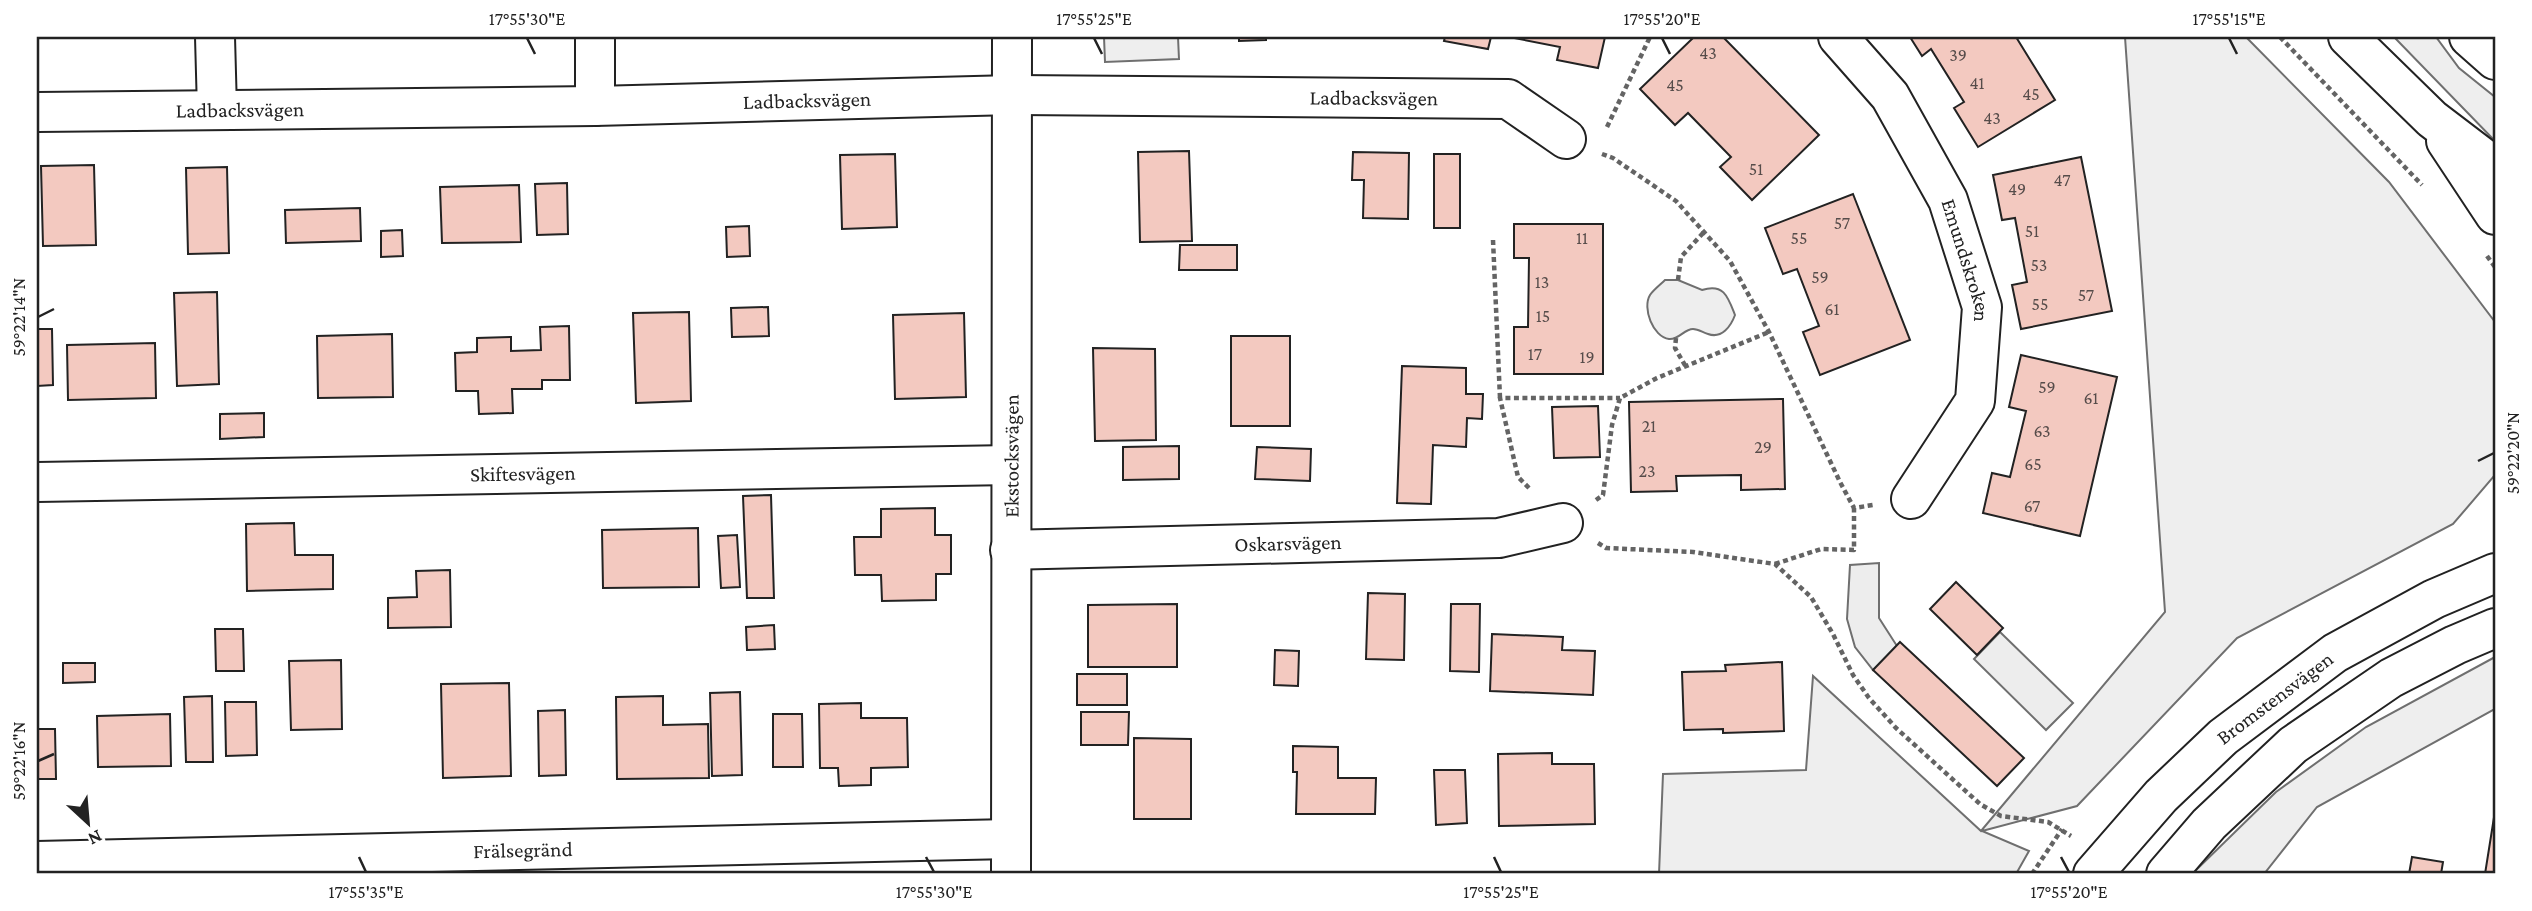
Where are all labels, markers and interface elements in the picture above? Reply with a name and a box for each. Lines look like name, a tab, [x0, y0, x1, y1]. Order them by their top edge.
text: 17°55'30"E	[489, 9, 565, 29]
text: 17°55'25"E	[1056, 9, 1132, 29]
text: 17°55'20"E	[1624, 9, 1701, 29]
text: 17°55'15"E	[2193, 9, 2266, 29]
house number: 43	[1699, 43, 1717, 63]
house number: 39	[1949, 45, 1967, 65]
house number: 41	[1969, 73, 1985, 93]
house number: 45	[1666, 75, 1684, 95]
house number: 45	[2022, 84, 2040, 104]
street label: Ladbacksvägen	[1310, 85, 1438, 110]
street label: Ladbacksvägen	[742, 87, 871, 114]
street label: Ladbacksvägen	[176, 97, 304, 123]
house number: 43	[1983, 108, 2001, 128]
house number: 51	[1749, 159, 1763, 179]
house number: 47	[2053, 170, 2071, 190]
house number: 49	[2008, 179, 2026, 199]
street label: Emundskroken	[1936, 196, 1995, 323]
house number: 57	[1834, 213, 1850, 233]
house number: 51	[2025, 221, 2039, 241]
house number: 11	[1576, 228, 1588, 248]
house number: 55	[1791, 228, 1807, 248]
house number: 53	[2031, 255, 2047, 275]
house number: 59	[1811, 267, 1829, 287]
house number: 13	[1535, 272, 1549, 292]
text: 59°22'14"N	[9, 277, 29, 356]
house number: 57	[2078, 285, 2094, 305]
house number: 55	[2032, 294, 2048, 314]
house number: 61	[1824, 299, 1840, 319]
house number: 15	[1536, 306, 1550, 326]
house number: 17	[1528, 344, 1542, 364]
house number: 19	[1579, 347, 1595, 367]
house number: 59	[2038, 377, 2056, 397]
house number: 61	[2083, 388, 2099, 408]
street label: Ekstocksvägen	[999, 394, 1024, 518]
text: 59°22'20"N	[2503, 412, 2523, 494]
house number: 21	[1642, 416, 1656, 436]
house number: 63	[2033, 421, 2051, 441]
house number: 29	[1754, 437, 1772, 457]
house number: 65	[2024, 454, 2042, 474]
street label: Skiftesvägen	[470, 461, 576, 486]
house number: 23	[1638, 461, 1656, 481]
house number: 67	[2024, 496, 2040, 516]
street label: Oskarsvägen	[1234, 530, 1342, 556]
street label: Bromstensvägen	[2212, 647, 2338, 749]
text: 59°22'16"N	[9, 721, 29, 801]
north arrow	[52, 788, 122, 858]
text: N	[85, 826, 106, 850]
street label: Frälsegränd	[473, 837, 573, 863]
text: 17°55'35"E	[329, 882, 404, 902]
text: 17°55'30"E	[896, 882, 972, 902]
text: 17°55'25"E	[1463, 882, 1539, 902]
text: 17°55'20"E	[2031, 882, 2108, 902]

